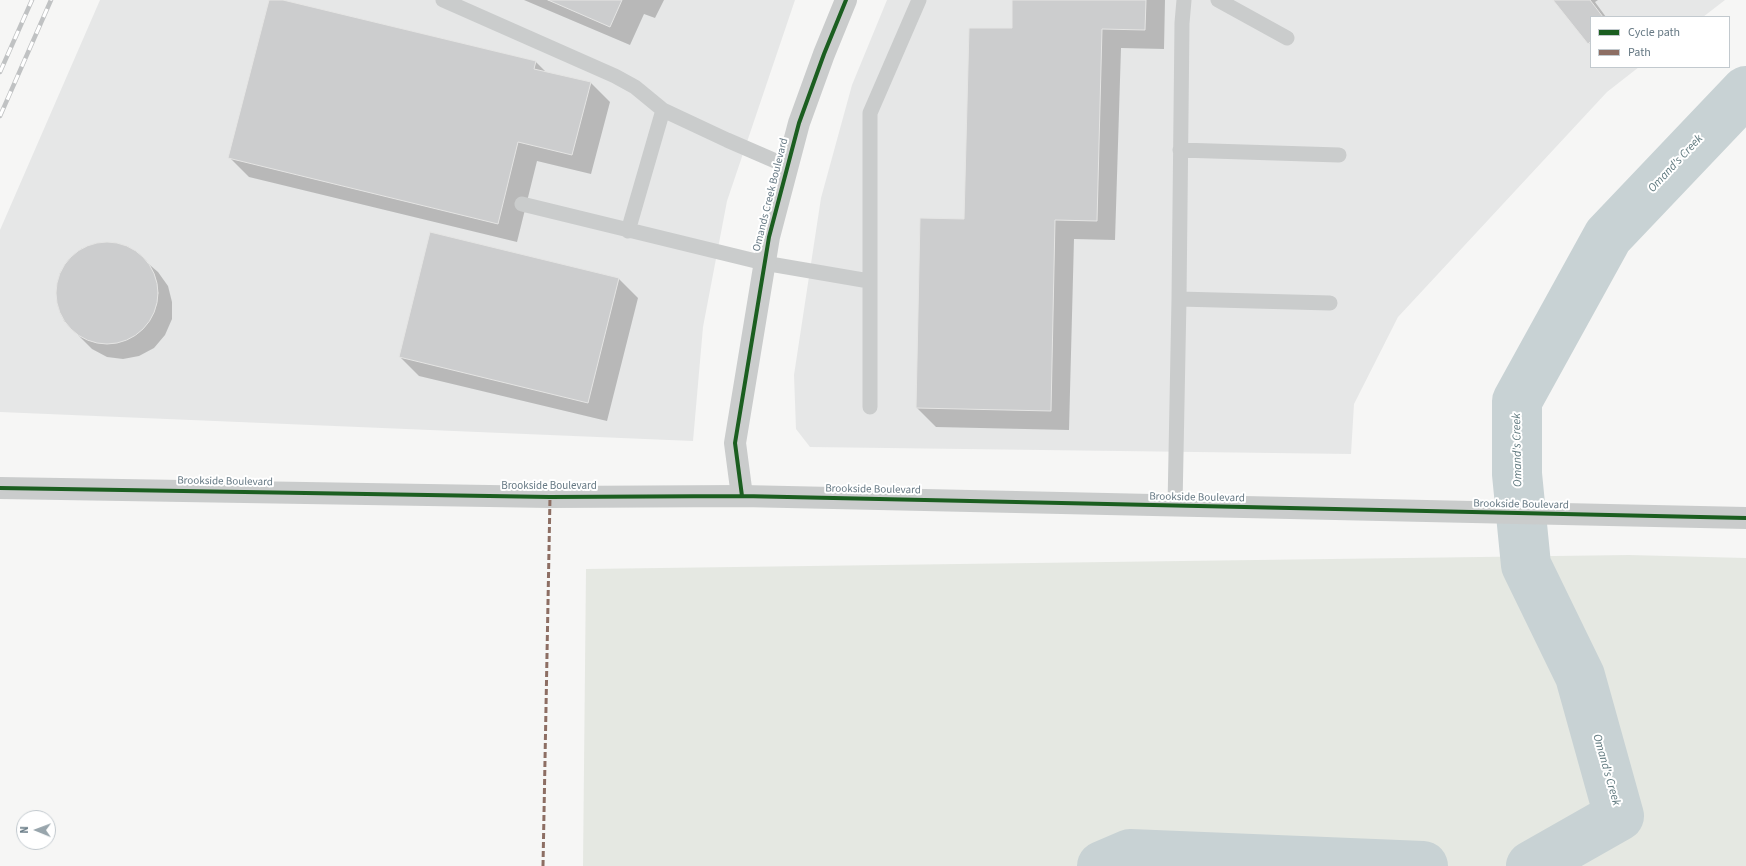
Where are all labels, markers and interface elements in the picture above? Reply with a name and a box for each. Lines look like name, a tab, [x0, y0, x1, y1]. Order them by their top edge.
legend	[1590, 16, 1730, 68]
text: Cycle path	[1628, 24, 1680, 41]
text: Path	[1628, 44, 1651, 61]
water label: Omand's Creek	[1645, 132, 1707, 196]
street label: Omands Creek Boulevard	[751, 137, 791, 253]
water label: Omand's Creek	[1510, 413, 1526, 487]
street label: Brookside Boulevard	[177, 475, 273, 489]
street label: Brookside Boulevard	[501, 480, 597, 494]
street label: Brookside Boulevard	[825, 483, 921, 497]
street label: Brookside Boulevard	[1149, 491, 1245, 505]
street label: Brookside Boulevard	[1473, 498, 1569, 512]
water label: Omand's Creek	[1589, 732, 1623, 808]
north arrow	[16, 810, 56, 850]
text: N	[17, 826, 32, 834]

